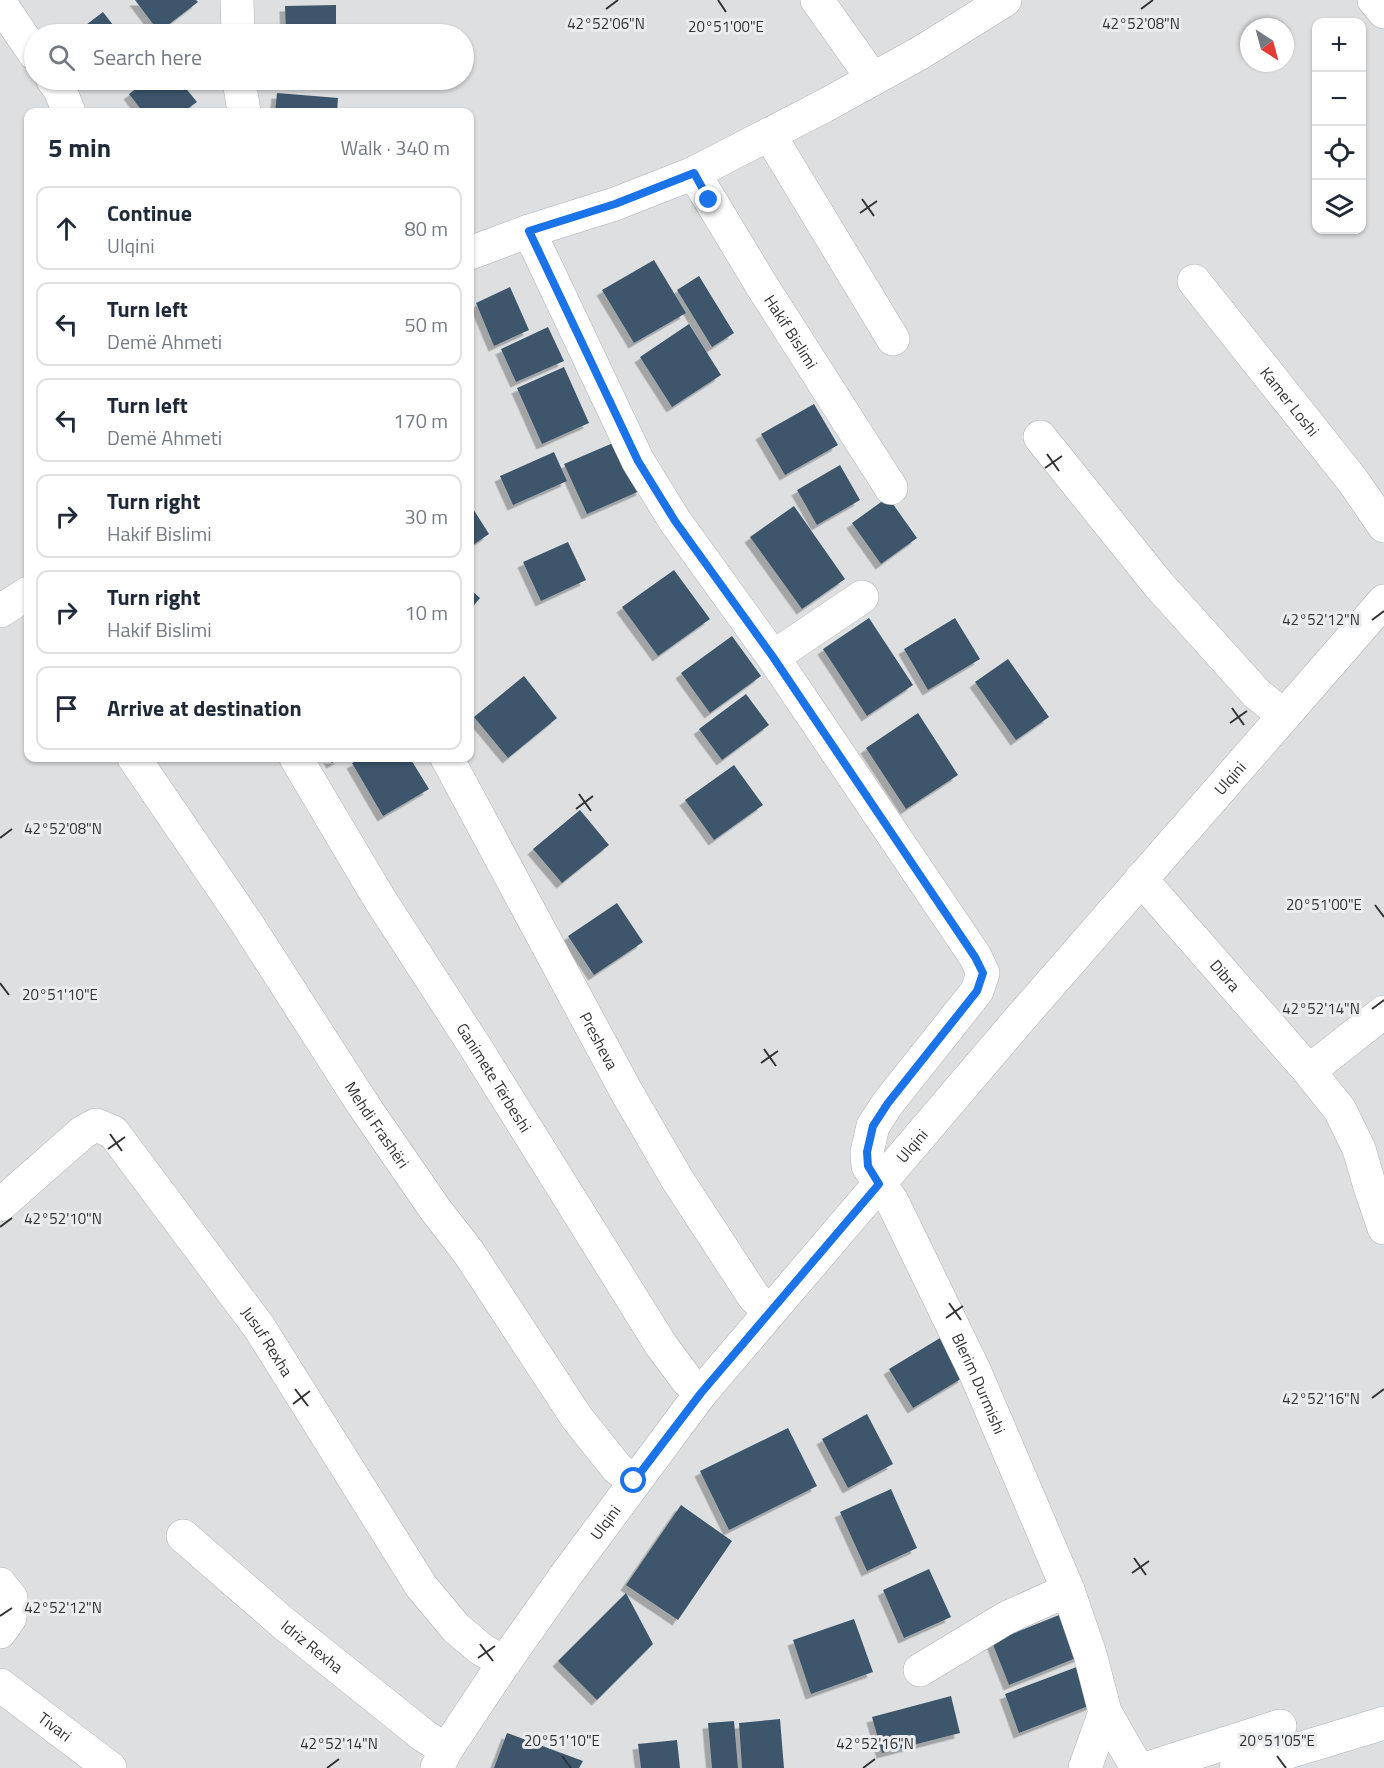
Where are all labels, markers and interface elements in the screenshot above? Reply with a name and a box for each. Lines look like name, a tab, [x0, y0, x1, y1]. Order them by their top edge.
text: 42°52'06"N	[567, 12, 645, 35]
text: 42°52'08"N	[1102, 12, 1180, 35]
text: 20°51'00"E	[688, 15, 764, 38]
north arrow	[1240, 18, 1294, 72]
map controls	[1312, 18, 1366, 234]
button: +	[1312, 18, 1366, 72]
search box	[24, 24, 474, 90]
text: Search here	[93, 40, 202, 74]
icon: search	[45, 41, 78, 74]
button: −	[1312, 72, 1366, 126]
button: locate	[1312, 126, 1366, 180]
text: 5 min	[48, 128, 111, 167]
text: Walk · 340 m	[341, 132, 450, 163]
button: layers	[1312, 180, 1366, 234]
route end	[695, 186, 721, 212]
text: Continue	[107, 196, 192, 230]
icon: ahead	[50, 212, 83, 245]
text: 80 m	[404, 213, 448, 244]
text: Ulqini	[107, 230, 155, 261]
street label: Hakif Bislimi	[758, 290, 824, 373]
text: Turn left	[107, 292, 188, 326]
icon: left	[50, 308, 83, 341]
text: 50 m	[404, 309, 448, 340]
text: Demë Ahmeti	[107, 326, 222, 357]
street label: Kamer Loshi	[1255, 361, 1325, 442]
text: Turn left	[107, 388, 188, 422]
icon: left	[50, 404, 83, 437]
text: 170 m	[393, 405, 448, 436]
text: Demë Ahmeti	[107, 422, 222, 453]
text: Turn right	[107, 484, 201, 518]
icon: right	[50, 500, 83, 533]
text: 30 m	[404, 501, 448, 532]
text: Hakif Bislimi	[107, 518, 212, 549]
text: Turn right	[107, 580, 201, 614]
icon: right	[50, 596, 83, 629]
text: 10 m	[404, 597, 448, 628]
text: 42°52'12"N	[1282, 608, 1360, 631]
text: Hakif Bislimi	[107, 614, 212, 645]
text: Arrive at destination	[107, 691, 302, 725]
icon: arrive	[50, 692, 83, 725]
street label: Ulqini	[1208, 756, 1251, 800]
text: 42°52'08"N	[24, 817, 102, 840]
text: 20°51'00"E	[1286, 893, 1362, 916]
street label: Dibra	[1204, 954, 1246, 997]
text: 20°51'10"E	[22, 983, 98, 1006]
text: 42°52'14"N	[1282, 997, 1360, 1020]
street label: Presheva	[574, 1007, 624, 1074]
street label: Ganimete Tërbeshi	[451, 1018, 538, 1137]
street label: Mehdi Frashëri	[339, 1076, 415, 1173]
street label: Ulqini	[890, 1123, 933, 1168]
text: 42°52'10"N	[24, 1207, 102, 1230]
street label: Jusuf Rexha	[236, 1301, 299, 1381]
street label: Blerim Durmishi	[946, 1329, 1012, 1438]
text: 42°52'16"N	[1282, 1387, 1360, 1410]
route start	[620, 1467, 646, 1493]
street label: Ulqini	[584, 1500, 626, 1545]
text: 42°52'12"N	[24, 1596, 102, 1619]
street label: Idriz Rexha	[276, 1614, 349, 1679]
street label: Tivari	[33, 1706, 77, 1747]
text: 20°51'10"E	[524, 1729, 600, 1752]
text: 20°51'05"E	[1239, 1729, 1315, 1752]
text: 42°52'14"N	[300, 1732, 378, 1755]
text: 42°52'16"N	[836, 1732, 914, 1755]

